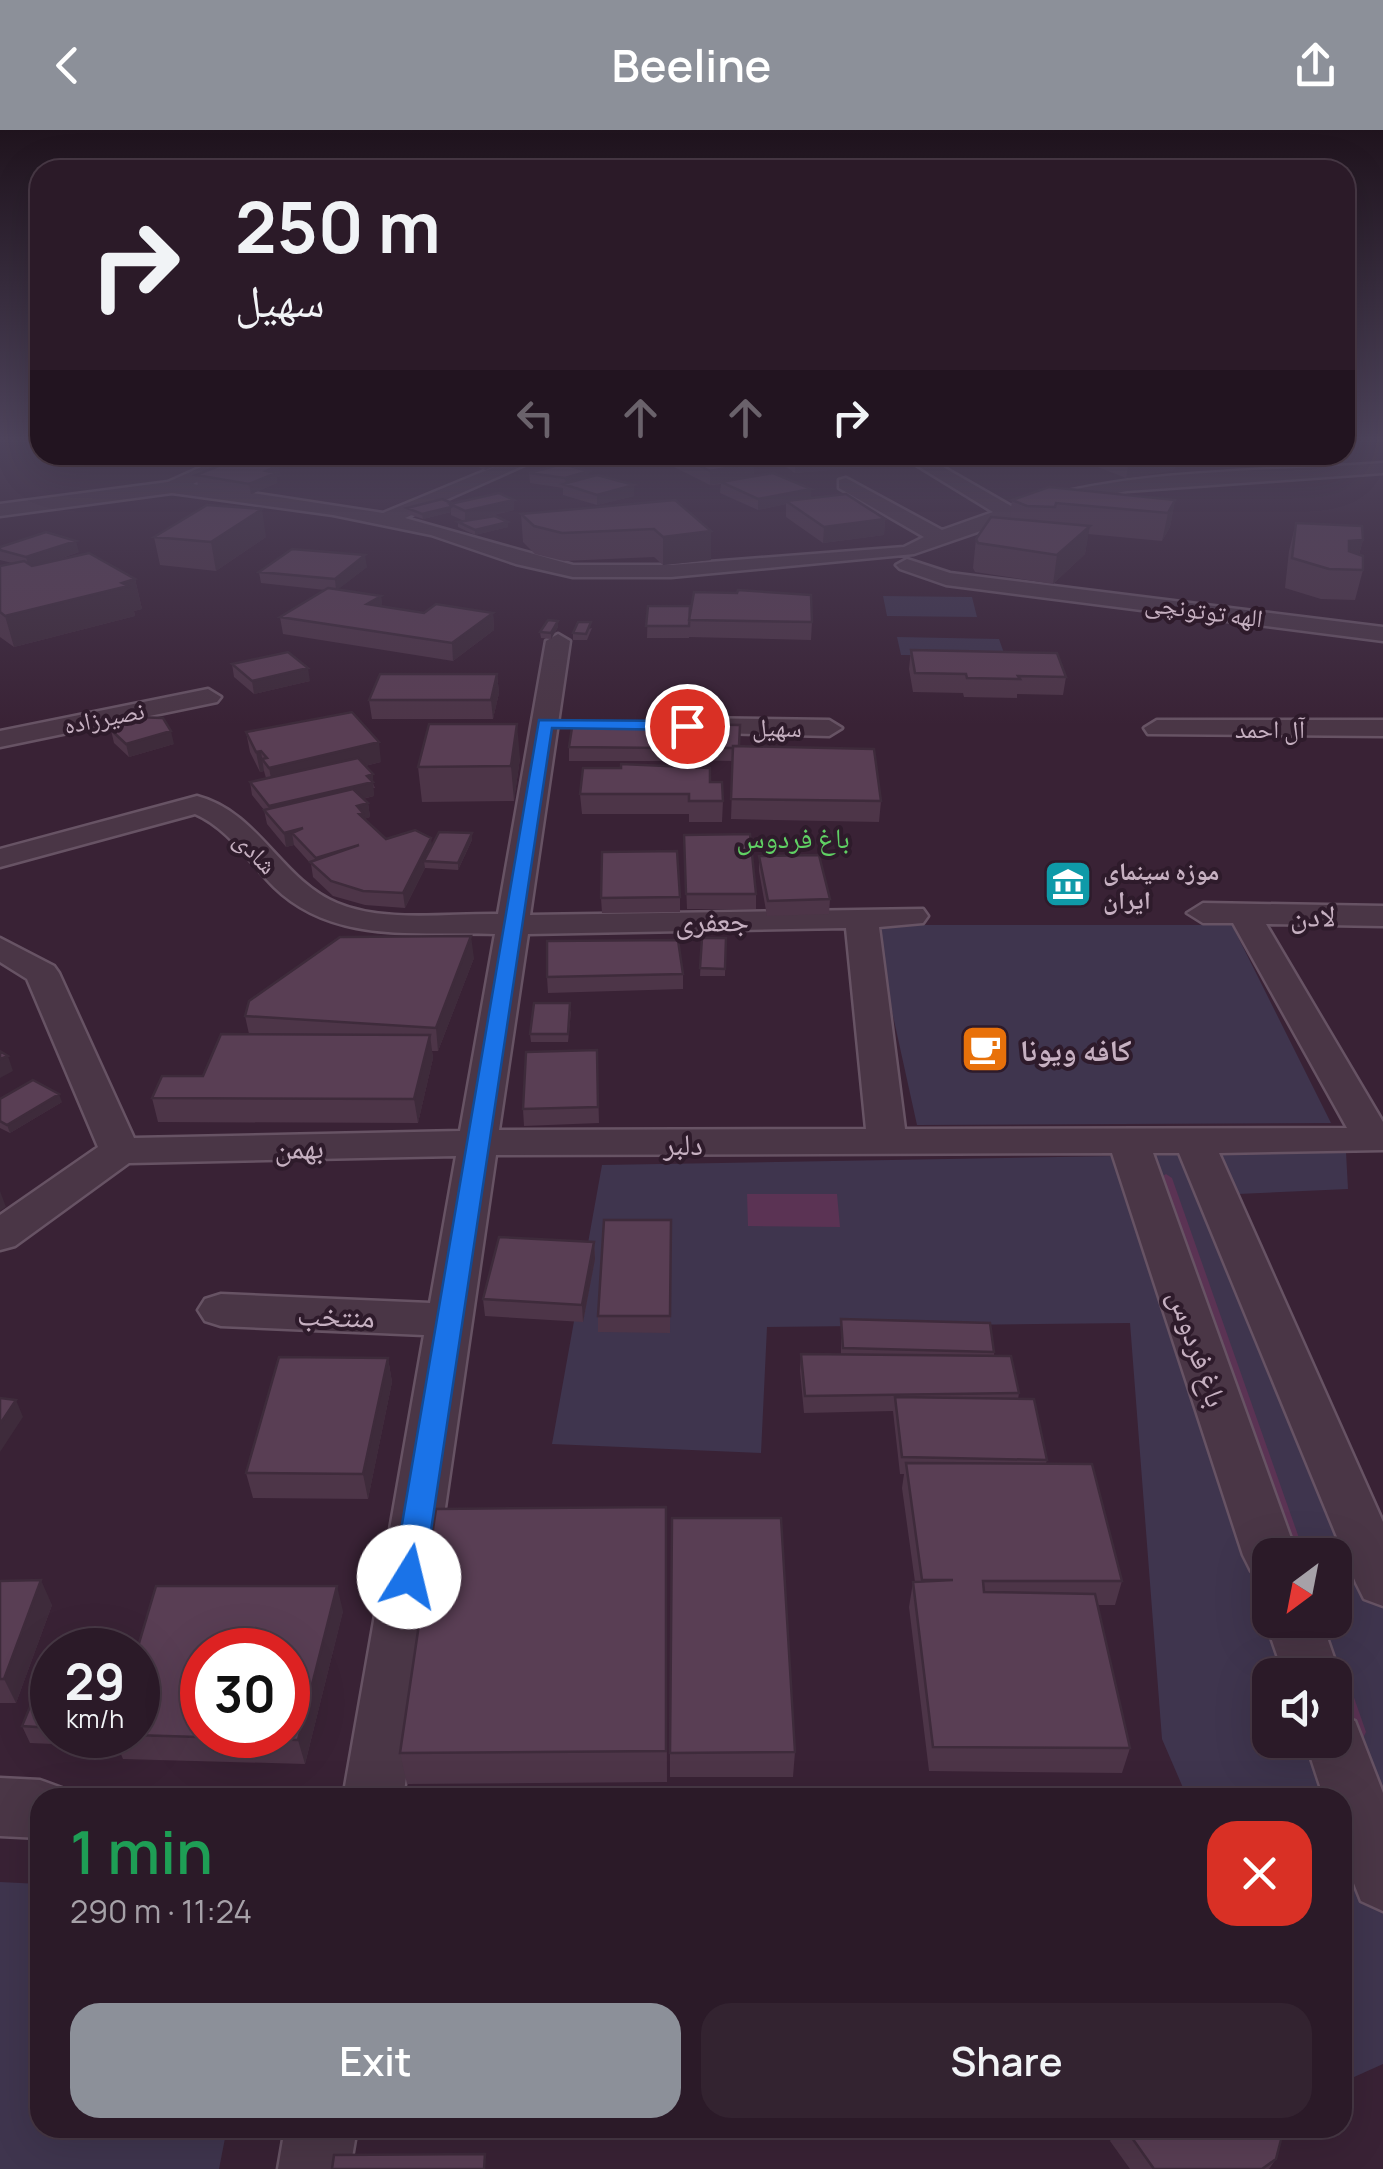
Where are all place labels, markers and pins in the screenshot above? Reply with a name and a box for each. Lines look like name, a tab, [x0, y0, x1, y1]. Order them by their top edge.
pin	[645, 684, 730, 769]
place label: موزه سینمای ایران	[1103, 853, 1219, 917]
museum icon: موزه سینمای ایران	[1042, 858, 1094, 910]
cafe icon: کافه ویونا	[959, 1023, 1011, 1075]
place label: کافه ویونا	[1020, 1029, 1131, 1070]

